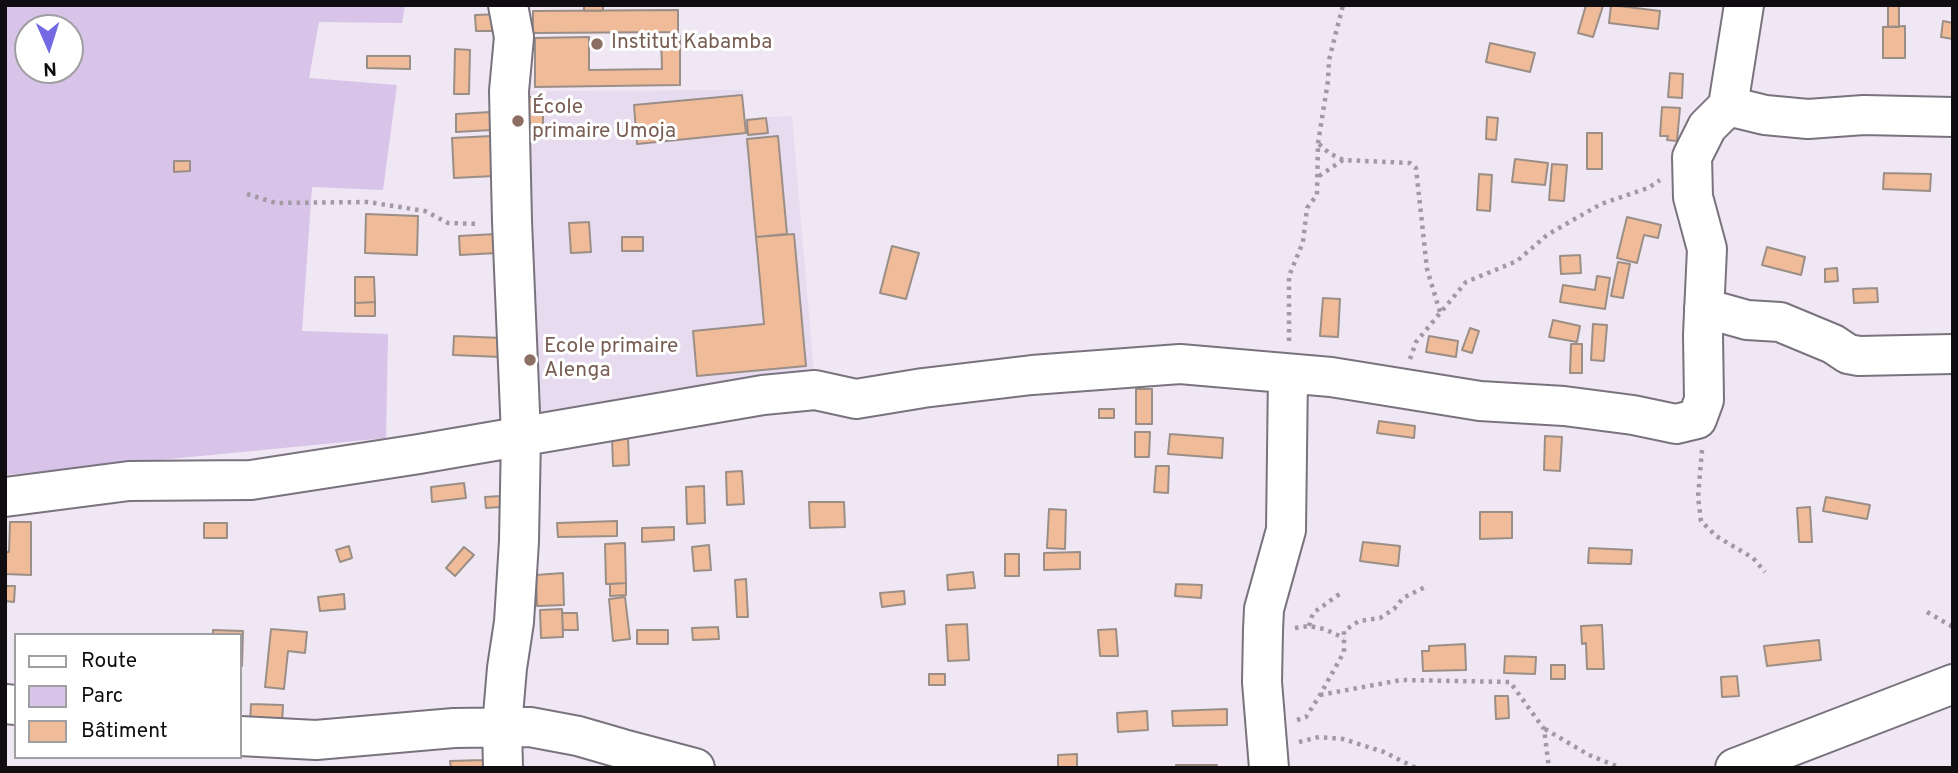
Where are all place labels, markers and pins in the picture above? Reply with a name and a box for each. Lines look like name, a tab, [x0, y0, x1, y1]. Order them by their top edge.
place label: Institut Kabamba	[611, 31, 772, 57]
marker: Institut Kabamba	[589, 36, 605, 52]
place label: École primaire Umoja	[532, 96, 676, 146]
marker: École primaire Umoja	[510, 113, 526, 129]
place label: Ecole primaire Alenga	[544, 335, 678, 385]
marker: Ecole primaire Alenga	[522, 352, 538, 368]

